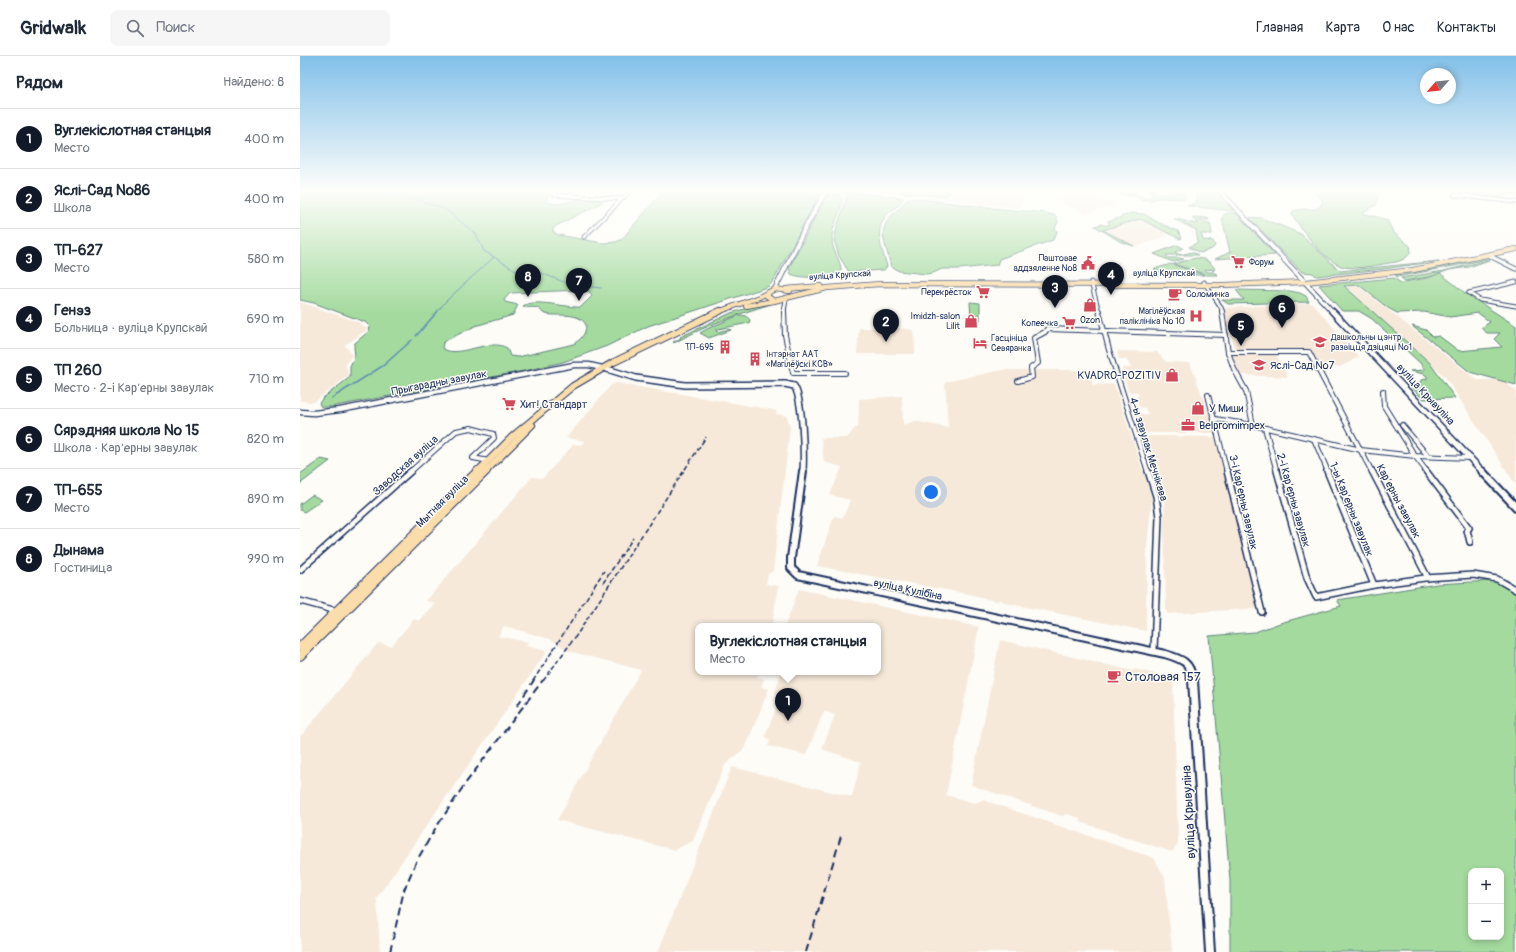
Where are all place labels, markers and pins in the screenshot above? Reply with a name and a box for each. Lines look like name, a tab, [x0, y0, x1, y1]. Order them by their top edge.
place label: Паштовае аддзяленне №8	[1013, 253, 1078, 274]
supermarket icon: Форум	[1230, 254, 1246, 270]
public building icon: Паштовае аддзяленне №8	[1080, 255, 1096, 271]
place label: Форум	[1249, 257, 1274, 268]
pin: 4	[1098, 262, 1124, 295]
pin: 8	[515, 264, 541, 297]
pin: 7	[566, 268, 592, 301]
pin: 3	[1042, 275, 1068, 308]
supermarket icon: Перекрёсток	[975, 284, 991, 300]
cafe icon: Соломинка	[1167, 286, 1183, 302]
place label: Перекрёсток	[921, 287, 972, 298]
place label: Соломинка	[1186, 289, 1229, 300]
pin: 6	[1269, 295, 1295, 328]
shop icon: Ozon	[1082, 297, 1098, 313]
place label: Магілёўская паліклініка № 10	[1120, 306, 1185, 327]
hospital icon: Магілёўская паліклініка № 10	[1188, 308, 1204, 324]
pin: 2	[873, 309, 899, 342]
place label: Imidzh-salon Lilit	[911, 311, 960, 332]
shop icon: Imidzh-salon Lilit	[963, 313, 979, 329]
pin: 5	[1228, 313, 1254, 346]
supermarket icon: Копеечка	[1061, 315, 1077, 331]
place label: Ozon	[1080, 315, 1100, 326]
place label: Копеечка	[1021, 318, 1058, 329]
place label: Дашкольны цэнтр развіцця дзіцяці №1	[1330, 332, 1412, 353]
place label: Гасцініца Севяранка	[991, 333, 1031, 354]
school or university icon: Дашкольны цэнтр развіцця дзіцяці №1	[1312, 334, 1328, 350]
hotel icon: Гасцініца Севяранка	[972, 335, 988, 351]
building icon: ТП-695	[717, 339, 733, 355]
place label: ТП-695	[685, 342, 714, 353]
place label: Інтэрнат ААТ «Магілёўскі КСВ»	[766, 349, 833, 370]
building icon: Інтэрнат ААТ «Магілёўскі КСВ»	[747, 351, 763, 367]
school or university icon: Яслі-Сад №7	[1251, 357, 1267, 373]
place label: Яслі-Сад №7	[1270, 359, 1335, 372]
shop icon: KVADRO-POZITIV	[1164, 367, 1180, 383]
place label: KVADRO-POZITIV	[1077, 369, 1161, 382]
supermarket icon: Хит! Стандарт	[501, 396, 517, 412]
place label: Хит! Стандарт	[520, 398, 588, 411]
shop icon: У Миши	[1190, 400, 1206, 416]
place label: У Миши	[1209, 402, 1244, 415]
office icon: Belpromimpex	[1180, 417, 1196, 433]
place label: Belpromimpex	[1199, 419, 1265, 432]
cafe icon: Столовая 157	[1106, 668, 1122, 684]
place label: Столовая 157	[1125, 669, 1201, 685]
pin: 1	[775, 688, 801, 721]

